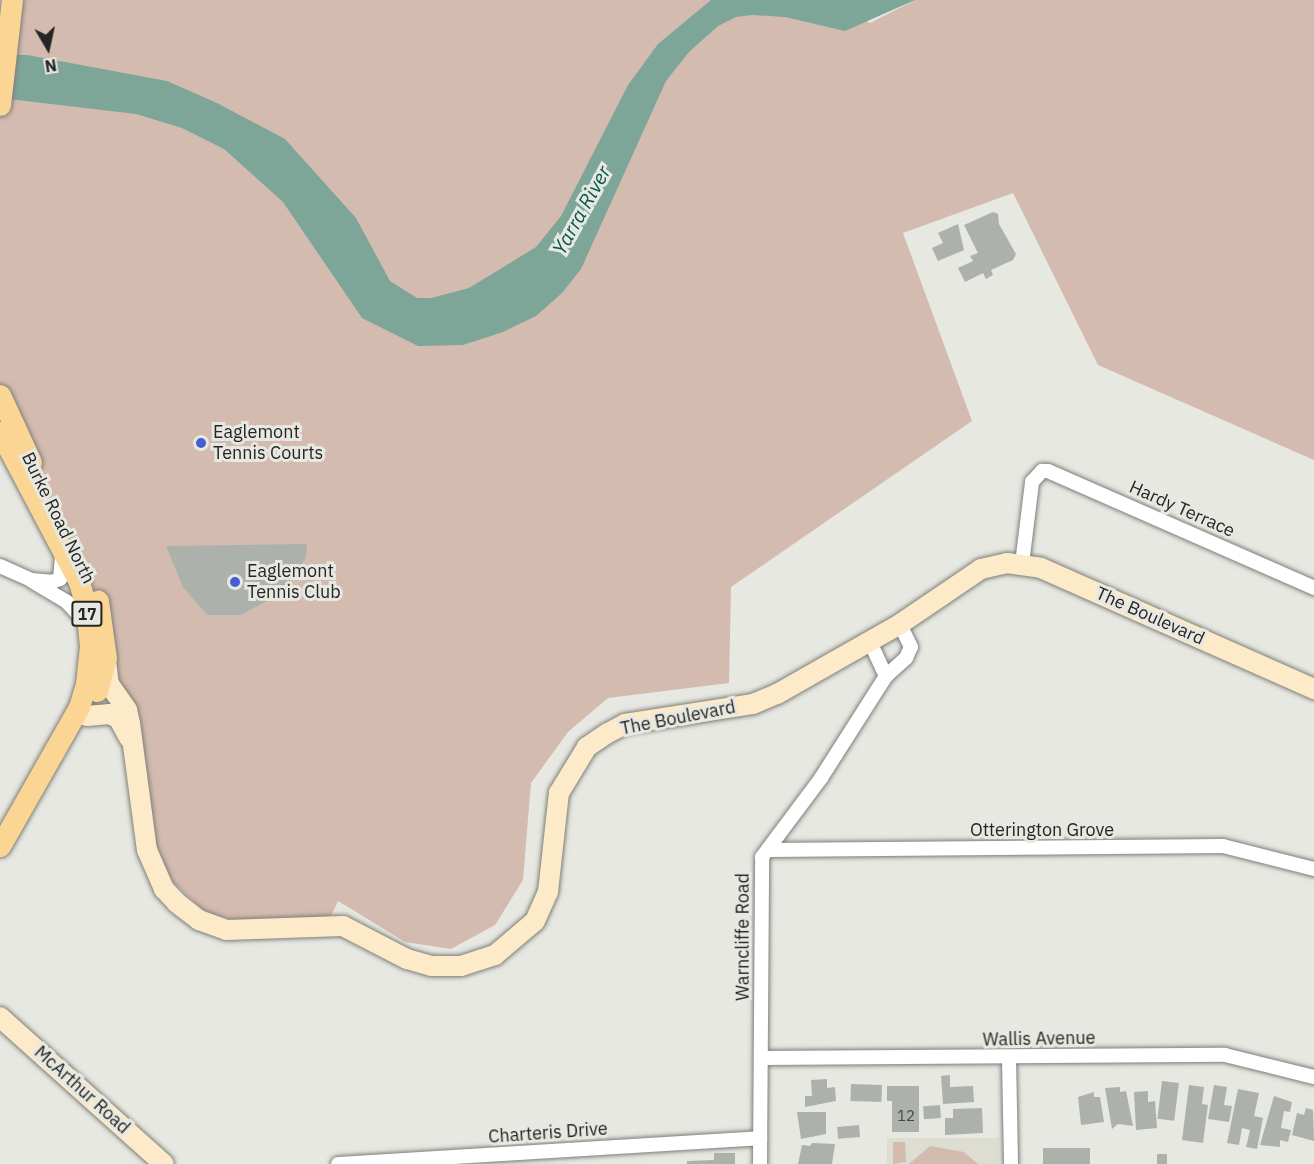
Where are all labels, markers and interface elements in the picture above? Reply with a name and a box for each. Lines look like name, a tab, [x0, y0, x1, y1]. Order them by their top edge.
north arrow	[18, 18, 78, 78]
text: N	[44, 55, 58, 77]
water label: Yarra River	[547, 161, 615, 259]
place label: Eaglemont Tennis Courts	[213, 422, 323, 464]
marker: Eaglemont Tennis Courts	[194, 436, 208, 450]
street label: Burke Road North	[17, 449, 99, 587]
street label: Hardy Terrace	[1126, 476, 1238, 542]
place label: Eaglemont Tennis Club	[247, 561, 341, 604]
marker: Eaglemont Tennis Club	[228, 575, 242, 589]
street label: The Boulevard	[1092, 582, 1208, 650]
road number: 17	[70, 601, 104, 627]
street label: The Boulevard	[619, 696, 737, 740]
street label: Otterington Grove	[970, 819, 1114, 841]
street label: Warncliffe Road	[732, 873, 754, 1001]
street label: Wallis Avenue	[982, 1027, 1096, 1051]
street label: McArthur Road	[30, 1041, 134, 1139]
house number: 12	[897, 1107, 915, 1125]
street label: Charteris Drive	[488, 1118, 608, 1148]

